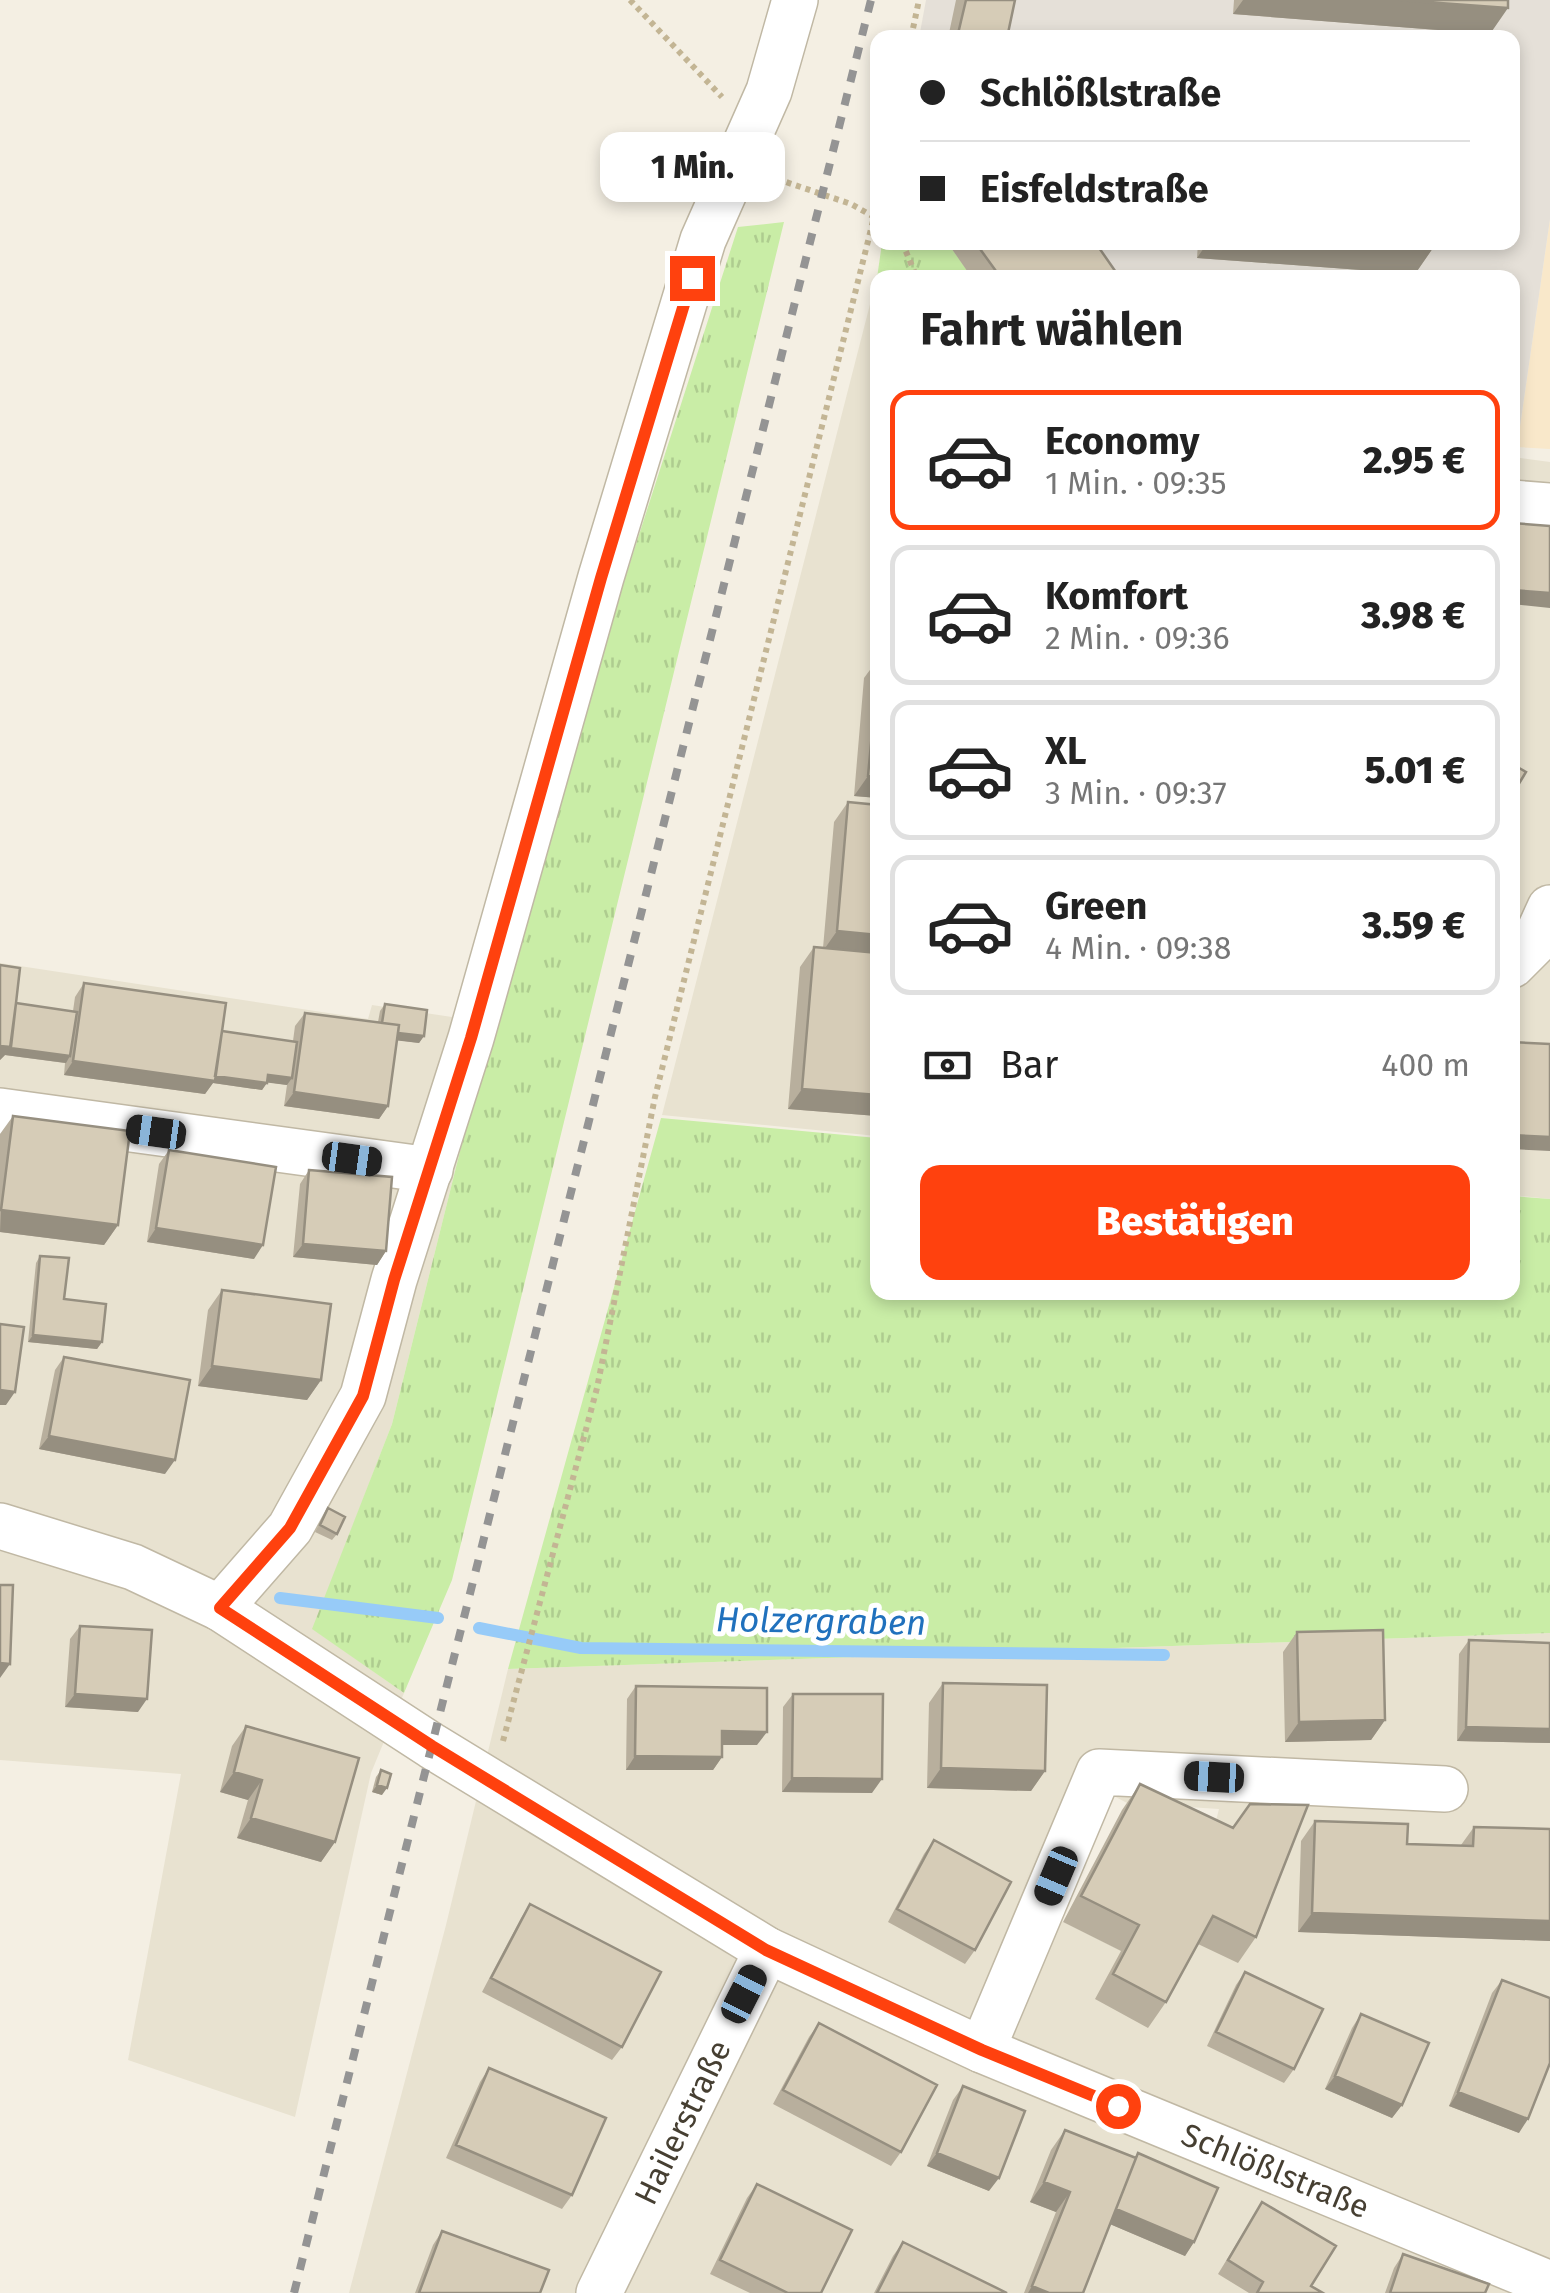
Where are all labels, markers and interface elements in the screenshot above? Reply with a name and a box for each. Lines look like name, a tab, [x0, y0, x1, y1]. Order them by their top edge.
text: Schlößlstraße	[980, 70, 1221, 116]
callout: 1 Min.	[600, 133, 784, 203]
text: 1 Min.	[651, 148, 734, 186]
text: Eisfeldstraße	[980, 166, 1209, 212]
route end	[670, 256, 715, 301]
text: Fahrt wählen	[920, 303, 1184, 357]
icon: car	[925, 415, 1015, 505]
text: Economy	[1045, 418, 1200, 464]
text: 2.95 €	[1363, 437, 1465, 483]
text: 1 Min. · 09:35	[1045, 464, 1227, 502]
icon: car	[925, 570, 1015, 660]
text: Komfort	[1045, 573, 1188, 619]
text: 3.98 €	[1361, 592, 1465, 638]
text: 2 Min. · 09:36	[1045, 619, 1230, 657]
icon: car	[925, 725, 1015, 815]
text: XL	[1045, 728, 1087, 774]
text: 5.01 €	[1365, 747, 1465, 793]
text: 3 Min. · 09:37	[1045, 774, 1227, 812]
icon: car	[925, 880, 1015, 970]
text: Green	[1045, 883, 1148, 929]
text: 3.59 €	[1362, 902, 1465, 948]
text: 4 Min. · 09:38	[1045, 929, 1231, 967]
icon: cash	[920, 1038, 975, 1093]
text: Bar	[1000, 1042, 1058, 1088]
text: 400 m	[1381, 1046, 1470, 1084]
car	[124, 1113, 188, 1151]
car	[320, 1140, 384, 1178]
button: Bestätigen	[920, 1165, 1470, 1280]
water label: Holzergraben	[715, 1598, 927, 1644]
car	[1183, 1760, 1245, 1794]
car	[1030, 1843, 1082, 1909]
car	[717, 1960, 771, 2028]
street label: Hailerstraße	[626, 2034, 739, 2211]
route start	[1096, 2084, 1141, 2129]
street label: Schlößlstraße	[1176, 2115, 1375, 2226]

